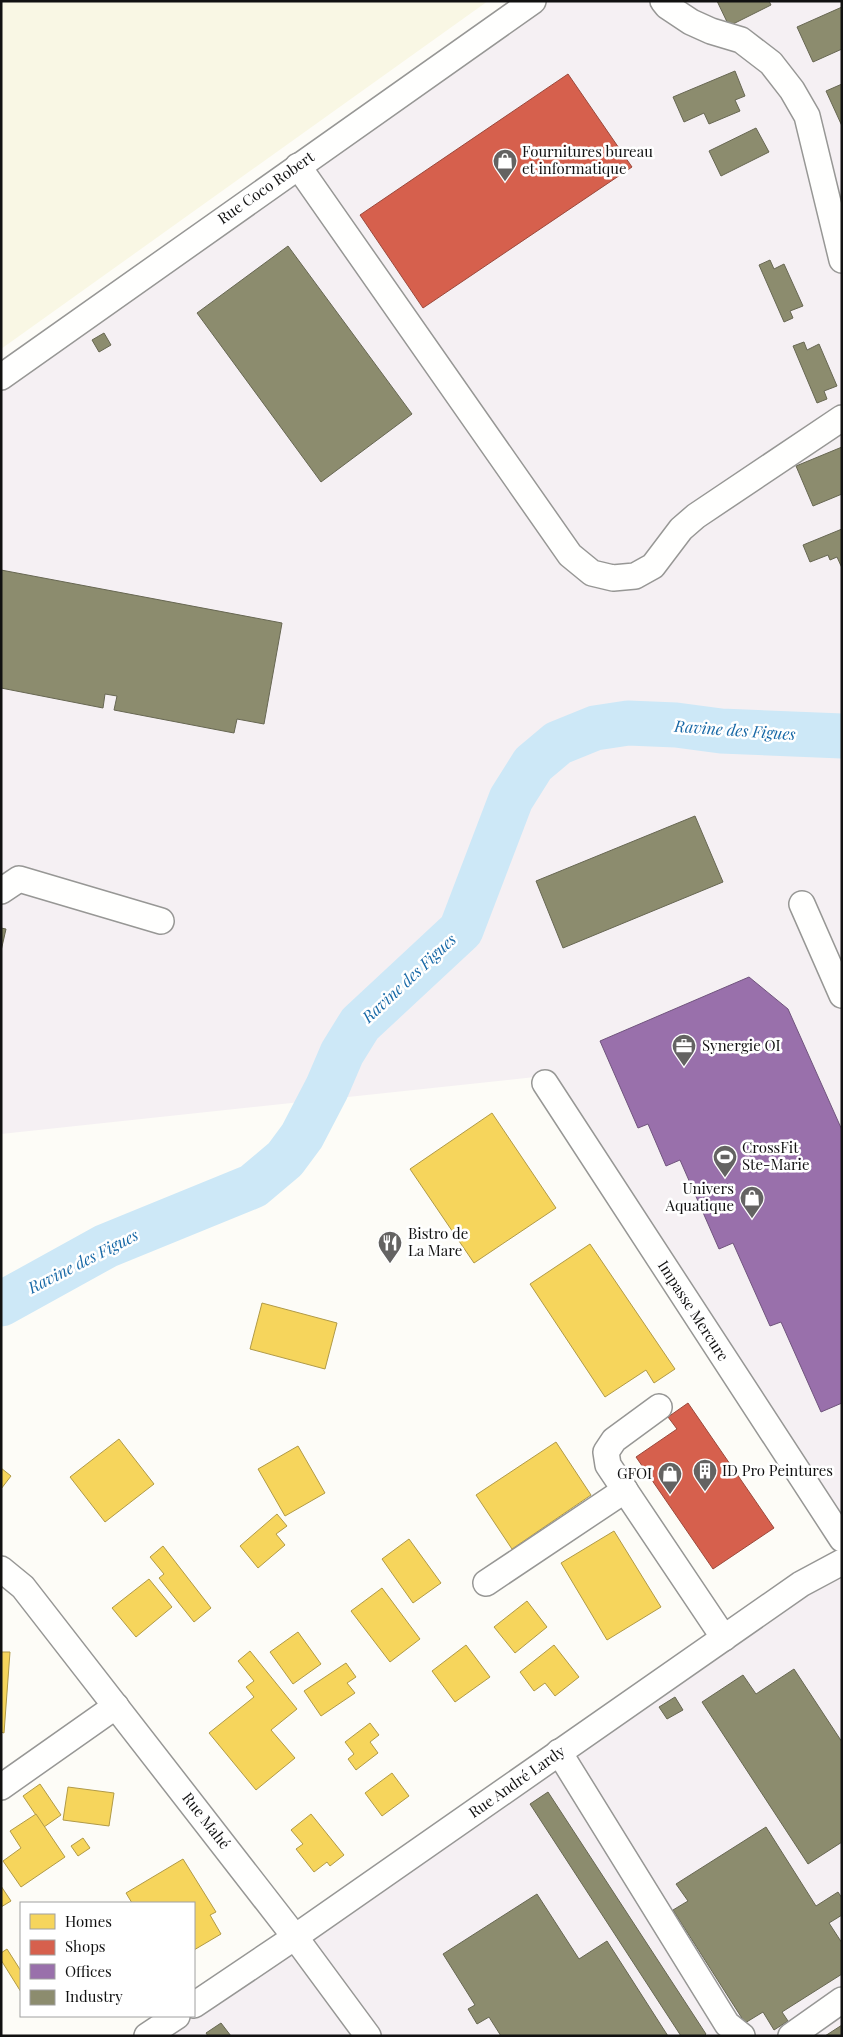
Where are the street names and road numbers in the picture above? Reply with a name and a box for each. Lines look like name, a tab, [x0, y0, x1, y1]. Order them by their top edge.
street label: Rue Coco Robert	[213, 146, 318, 228]
street label: Impasse Mercure	[654, 1256, 734, 1365]
street label: Rue André Lardy	[464, 1740, 569, 1822]
street label: Rue Mahé	[178, 1788, 235, 1853]

